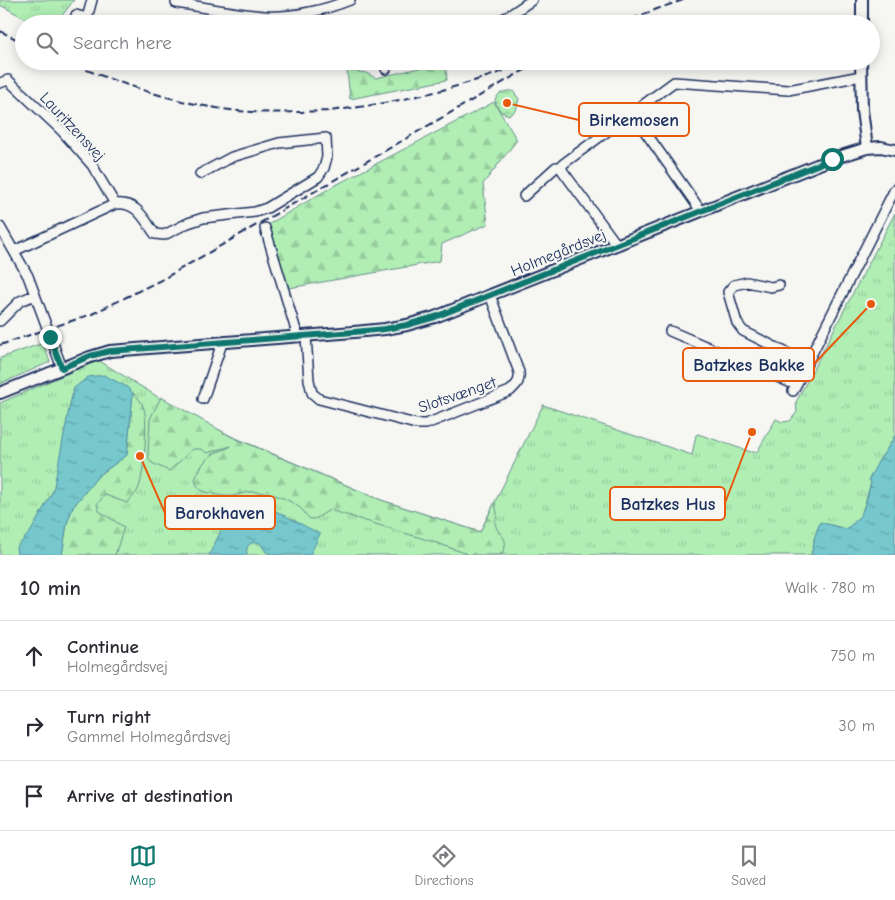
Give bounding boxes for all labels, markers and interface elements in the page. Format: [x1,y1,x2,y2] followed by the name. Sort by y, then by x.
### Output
[15,15,880,70] search box
[33,29,61,57] icon: search
[73,32,172,54] text: Search here
[36,89,109,165] street label: Lauritzensvej
[579,103,689,136] callout: Birkemosen
[589,110,679,131] text: Birkemosen
[821,148,844,171] route start
[508,226,608,280] street label: Holmegårdsvej
[39,326,62,349] route end
[683,348,814,381] callout: Batzkes Bakke
[693,355,805,376] text: Batzkes Bakke
[416,373,499,417] street label: Slotsvænget
[610,487,725,520] callout: Batzkes Hus
[621,494,716,515] text: Batzkes Hus
[165,496,275,529] callout: Barokhaven
[175,503,265,524] text: Barokhaven
[20,576,81,600] text: 10 min
[785,579,875,597] text: Walk · 780 m
[67,636,139,658] text: Continue
[20,642,48,670] icon: ahead
[830,647,875,665] text: 750 m
[67,658,168,676] text: Holmegårdsvej
[67,706,151,728] text: Turn right
[20,712,48,740] icon: right
[839,717,875,735] text: 30 m
[67,728,231,746] text: Gammel Holmegårdsvej
[20,782,48,810] icon: arrive
[67,785,233,807] text: Arrive at destination
[129,842,157,889] tab: Map
[414,842,474,889] tab: Directions
[731,842,766,889] tab: Saved

